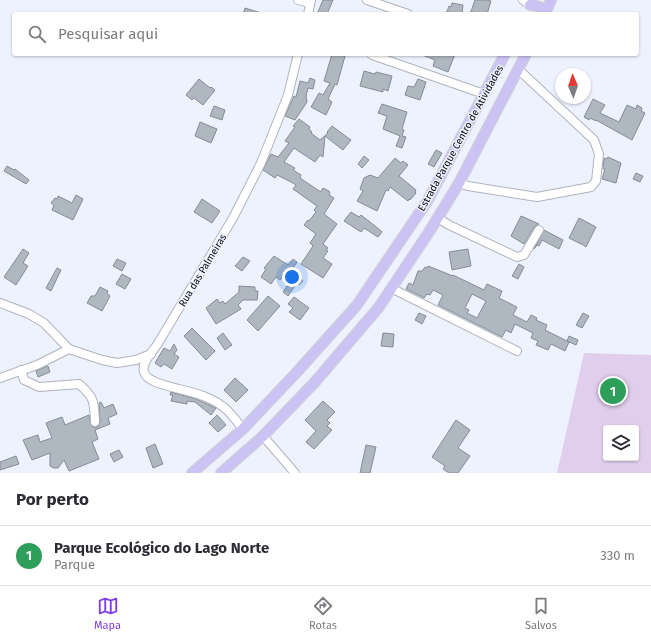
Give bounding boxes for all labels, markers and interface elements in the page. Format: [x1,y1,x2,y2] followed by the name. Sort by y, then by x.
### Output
[12,12,639,56] search box
[26,23,48,45] icon: search
[58,25,158,43] text: Pesquisar aqui
[416,63,506,213] street label: Estrada Parque Centro de Atividades
[555,68,591,104] north arrow
[176,232,229,309] street label: Rua das Palmeiras
[282,267,302,287] your location
[600,376,626,406] pin: 1
[603,425,639,461] map controls
[603,425,639,461] button: layers
[16,489,89,510] text: Por perto
[54,539,269,557] text: Parque Ecológico do Lago Norte
[26,548,32,563] text: 1
[600,548,635,563] text: 330 m
[54,557,95,572] text: Parque
[94,595,121,632] tab: Mapa
[309,595,337,632] tab: Rotas
[525,595,557,632] tab: Salvos

